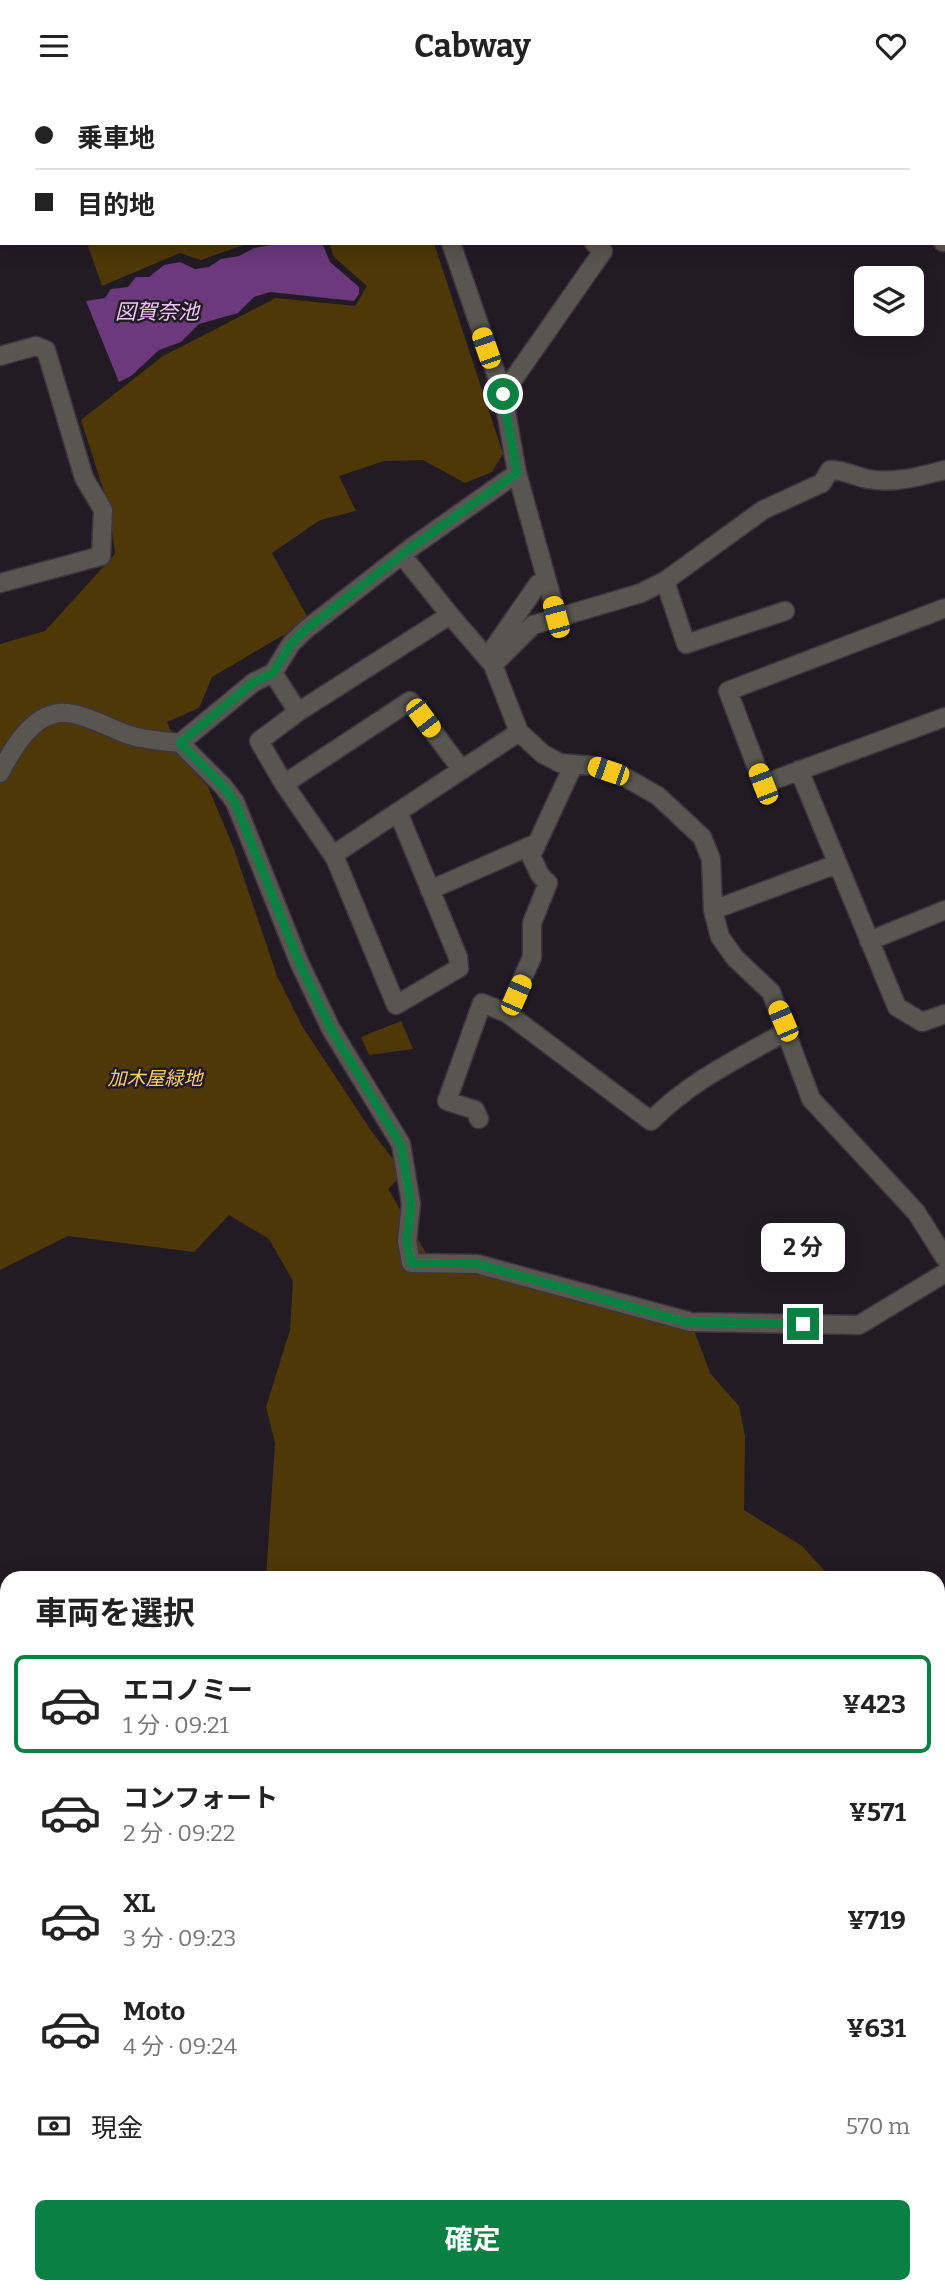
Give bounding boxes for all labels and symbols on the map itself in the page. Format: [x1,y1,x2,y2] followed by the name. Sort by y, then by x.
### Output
[115,299,201,325] water label: 図賀奈池
[470,325,503,371] car
[487,378,519,410] route start
[541,594,572,640] car
[402,695,445,741] car
[585,754,632,788] car
[746,761,781,807] car
[498,972,535,1018] car
[766,998,801,1044] car
[107,1067,204,1090] park label: 加木屋緑地
[761,1223,845,1271] callout: 2 分
[787,1308,819,1340] route end

